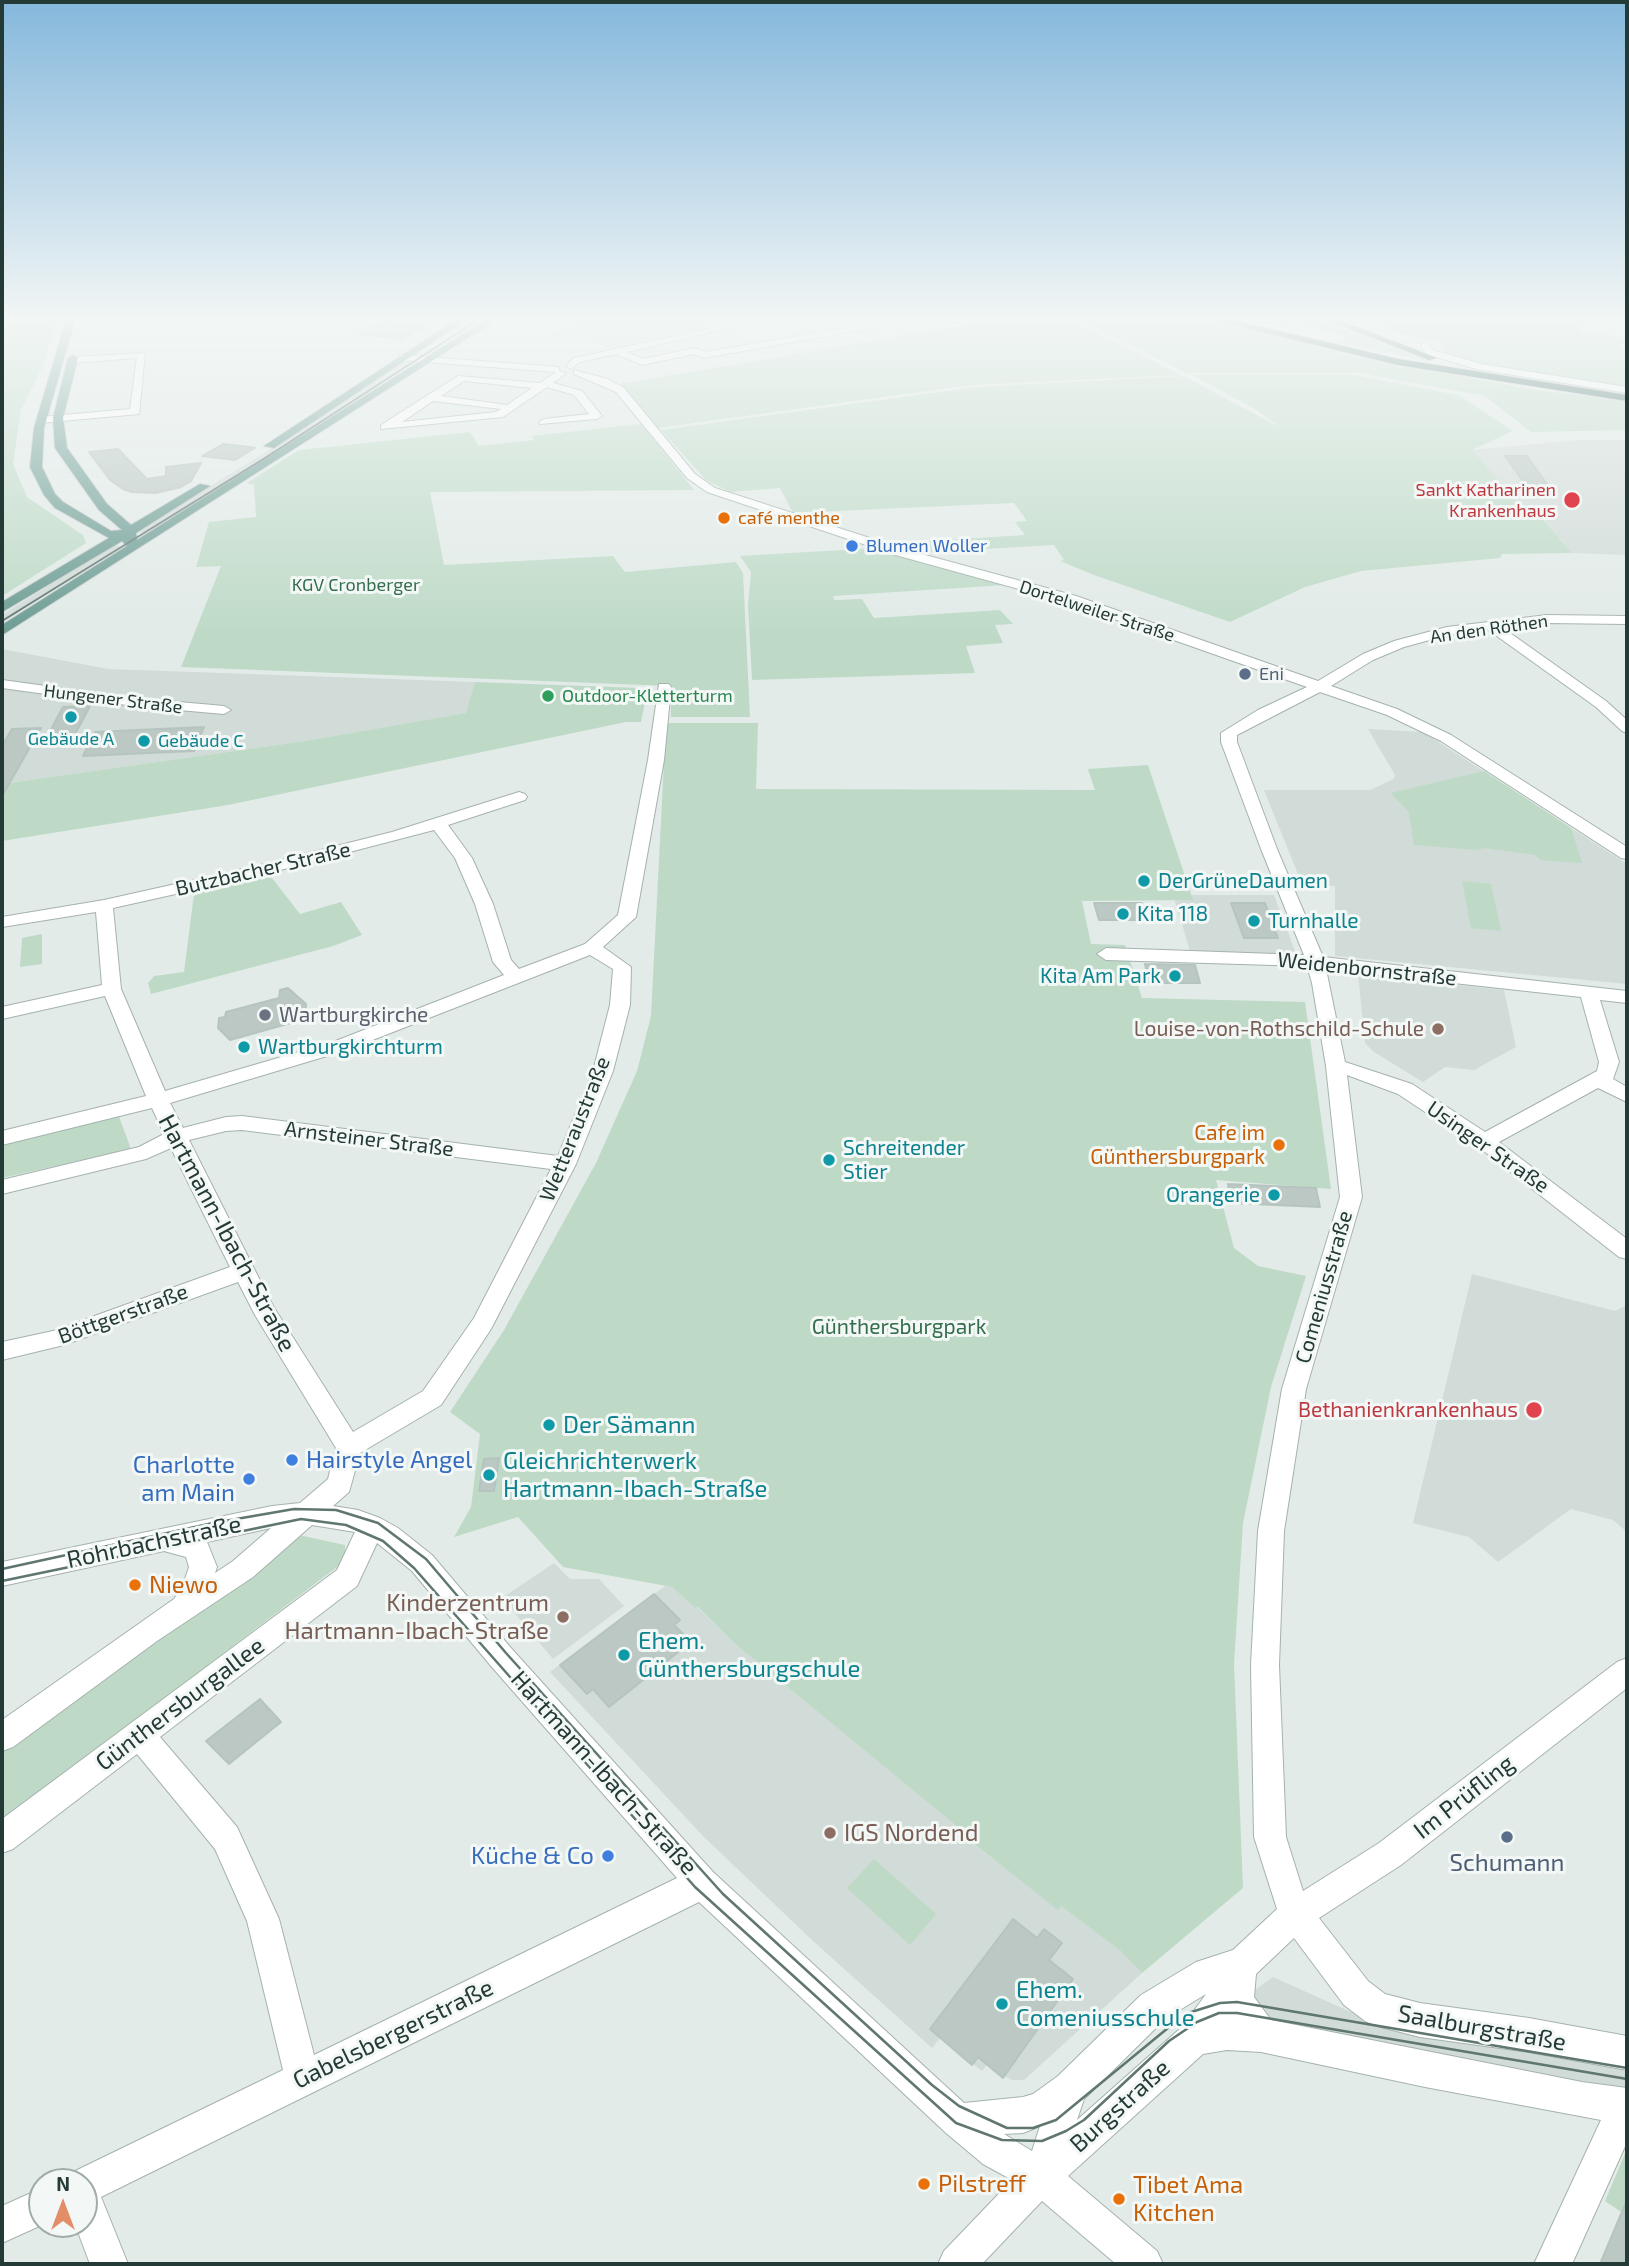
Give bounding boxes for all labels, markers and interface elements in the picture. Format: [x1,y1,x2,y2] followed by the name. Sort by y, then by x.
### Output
[1416,479,1556,522] place label: Sankt Katharinen Krankenhaus
[1562,490,1582,510] marker: Sankt Katharinen Krankenhaus
[738,507,840,529] place label: café menthe
[716,510,732,526] marker: café menthe
[866,535,987,557] place label: Blumen Woller
[844,538,860,554] marker: Blumen Woller
[292,574,420,596] park label: KGV Cronberger
[1017,576,1177,646] street label: Dortelweiler Straße
[1429,610,1549,648] street label: An den Röthen
[1259,663,1284,685] place label: Eni
[1237,666,1253,682] marker: Eni
[42,680,184,718] street label: Hungener Straße
[562,685,733,707] place label: Outdoor-Kletterturm
[540,688,556,704] marker: Outdoor-Kletterturm
[63,709,79,725] marker: Gebäude A
[28,728,114,750] place label: Gebäude A
[158,730,244,752] place label: Gebäude C
[136,733,152,749] marker: Gebäude C
[173,837,353,901] street label: Butzbacher Straße
[1158,868,1328,894] place label: DerGrüneDaumen
[1136,873,1152,889] marker: DerGrüneDaumen
[1137,901,1208,927] place label: Kita 118
[1115,906,1131,922] marker: Kita 118
[1268,908,1358,934] place label: Turnhalle
[1246,913,1262,929] marker: Turnhalle
[1276,947,1458,991] street label: Weidenbornstraße
[1040,963,1161,989] place label: Kita Am Park
[1167,968,1183,984] marker: Kita Am Park
[279,1002,428,1028] place label: Wartburgkirche
[257,1007,273,1023] marker: Wartburgkirche
[1134,1016,1424,1042] place label: Louise-von-Rothschild-Schule
[1430,1021,1446,1037] marker: Louise-von-Rothschild-Schule
[258,1034,443,1060] place label: Wartburgkirchturm
[236,1039,252,1055] marker: Wartburgkirchturm
[534,1053,616,1205] street label: Wetteraustraße
[1422,1096,1554,1198] street label: Usinger Straße
[152,1109,302,1357] street label: Hartmann-Ibach-Straße
[283,1116,455,1162] street label: Arnsteiner Straße
[1090,1120,1265,1170] place label: Cafe im Günthersburgpark
[843,1135,965,1185] place label: Schreitender Stier
[1271,1137,1287,1153] marker: Cafe im Günthersburgpark
[821,1152,837,1168] marker: Schreitender Stier
[1166,1182,1260,1208] place label: Orangerie
[1266,1187,1282,1203] marker: Orangerie
[1290,1208,1358,1366] street label: Comeniusstraße
[55,1279,191,1349] street label: Böttgerstraße
[812,1314,986,1340] park label: Günthersburgpark
[1298,1397,1518,1423] place label: Bethanienkrankenhaus
[1524,1400,1544,1420] marker: Bethanienkrankenhaus
[563,1411,696,1439] place label: Der Sämann
[541,1417,557,1433] marker: Der Sämann
[306,1446,472,1474] place label: Hairstyle Angel
[503,1447,768,1503] place label: Gleichrichterwerk Hartmann-Ibach-Straße
[133,1451,235,1507] place label: Charlotte am Main
[284,1452,300,1468] marker: Hairstyle Angel
[481,1467,497,1483] marker: Gleichrichterwerk Hartmann-Ibach-Straße
[241,1471,257,1487] marker: Charlotte am Main
[64,1509,244,1575] street label: Rohrbachstraße
[149,1571,218,1599] place label: Niewo
[127,1577,143,1593] marker: Niewo
[284,1589,549,1645] place label: Kinderzentrum Hartmann-Ibach-Straße
[555,1609,571,1625] marker: Kinderzentrum Hartmann-Ibach-Straße
[638,1627,860,1683] place label: Ehem. Günthersburgschule
[90,1631,270,1777] street label: Günthersburgallee
[616,1647,632,1663] marker: Ehem. Günthersburgschule
[505,1665,703,1881] street label: Hartmann-Ibach-Straße
[1408,1749,1520,1845] street label: Im Prüfling
[844,1819,978,1847] place label: IGS Nordend
[822,1825,838,1841] marker: IGS Nordend
[1499,1829,1515,1845] marker: Schumann
[471,1842,594,1870] place label: Küche & Co
[600,1848,616,1864] marker: Küche & Co
[1450,1849,1564,1877] place label: Schumann
[288,1973,498,2095] street label: Gabelsbergerstraße
[1016,1976,1195,2032] place label: Ehem. Comeniusschule
[994,1996,1010,2012] marker: Ehem. Comeniusschule
[1396,1999,1568,2057] street label: Saalburgstraße
[1064,2054,1176,2158] street label: Burgstraße
[28,2168,98,2238] north arrow
[938,2170,1026,2198] place label: Pilstreff
[1133,2171,1243,2227] place label: Tibet Ama Kitchen
[56,2172,70,2195] text: N
[916,2176,932,2192] marker: Pilstreff
[1111,2191,1127,2207] marker: Tibet Ama Kitchen

